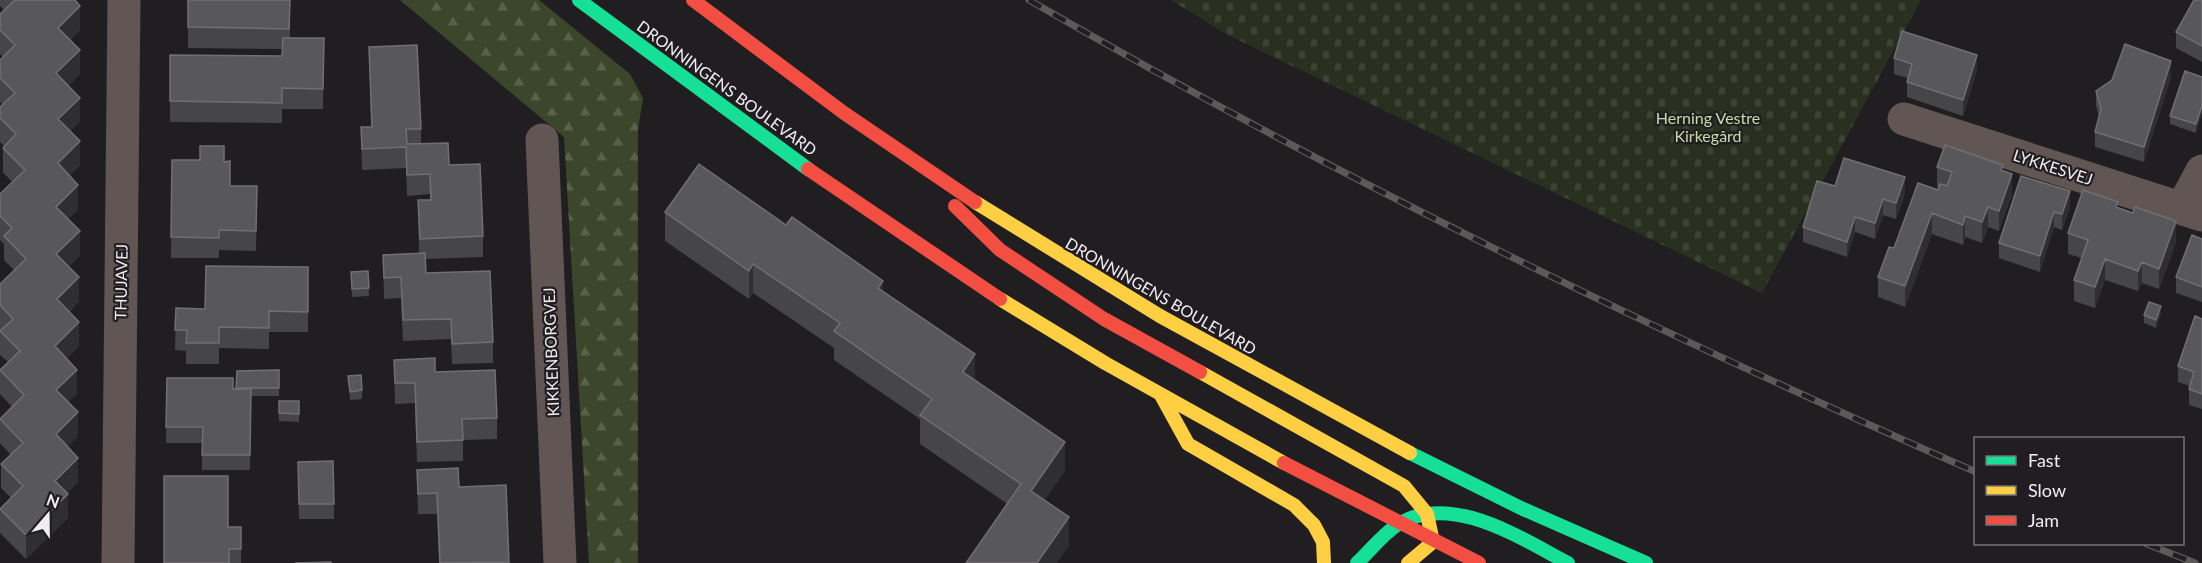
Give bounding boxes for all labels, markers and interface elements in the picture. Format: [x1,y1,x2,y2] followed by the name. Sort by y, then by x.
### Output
[634,16,821,159] street label: DRONNINGENS BOULEVARD
[1656,108,1760,145] park label: Herning Vestre Kirkegård
[2011,145,2095,188] street label: LYKKESVEJ
[1062,233,1260,358] street label: DRONNINGENS BOULEVARD
[110,244,131,320] street label: THUJAVEJ
[539,287,562,417] street label: KIKKENBORGVEJ
[1974,437,2184,545] legend
[2028,449,2061,471] text: Fast
[2028,479,2066,501] text: Slow
[18,485,78,545] north arrow
[44,489,62,511] text: N
[2028,509,2059,531] text: Jam

